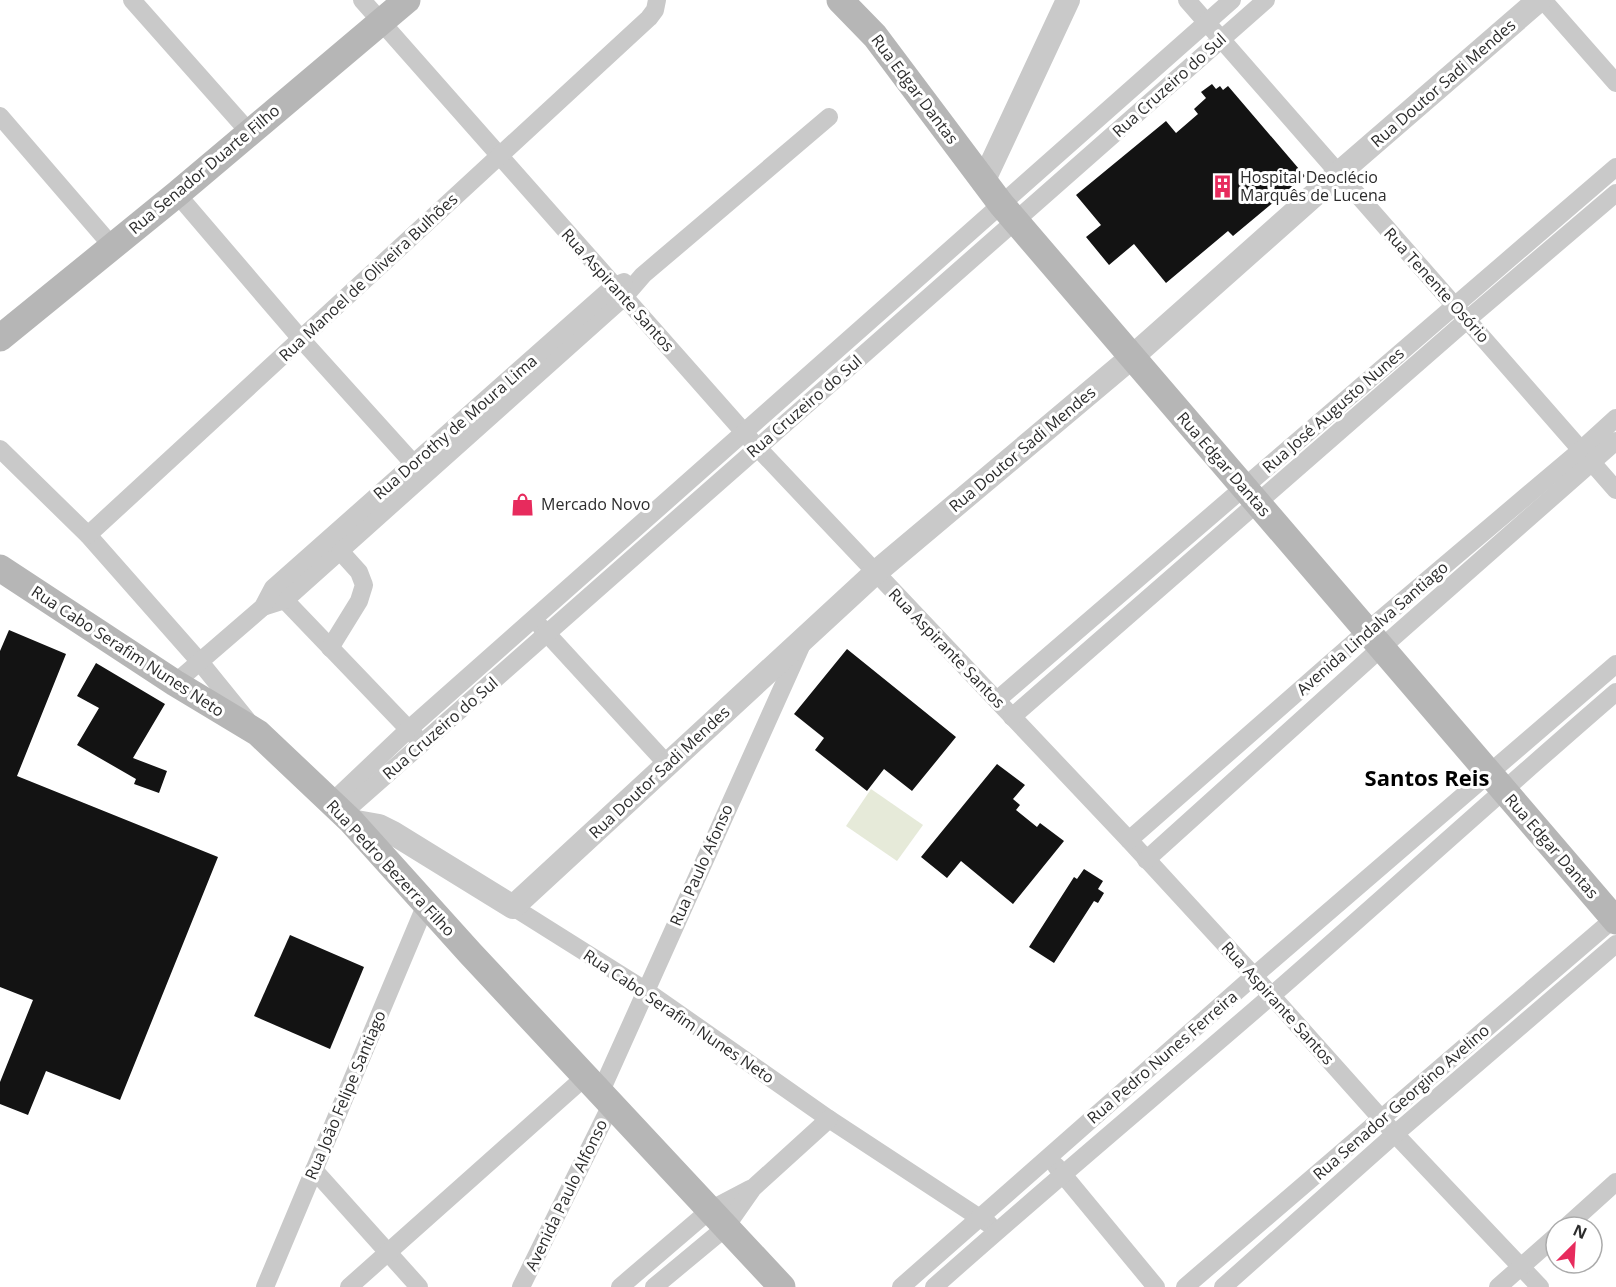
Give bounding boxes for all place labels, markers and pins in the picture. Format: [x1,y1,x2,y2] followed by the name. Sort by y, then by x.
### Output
[1240,166,1387,206] place label: Hospital Deoclécio Marquês de Lucena
[1209,173,1235,199] building icon: Hospital Deoclécio Marquês de Lucena
[510,491,536,517] shop icon: Mercado Novo
[541,493,650,515] place label: Mercado Novo

